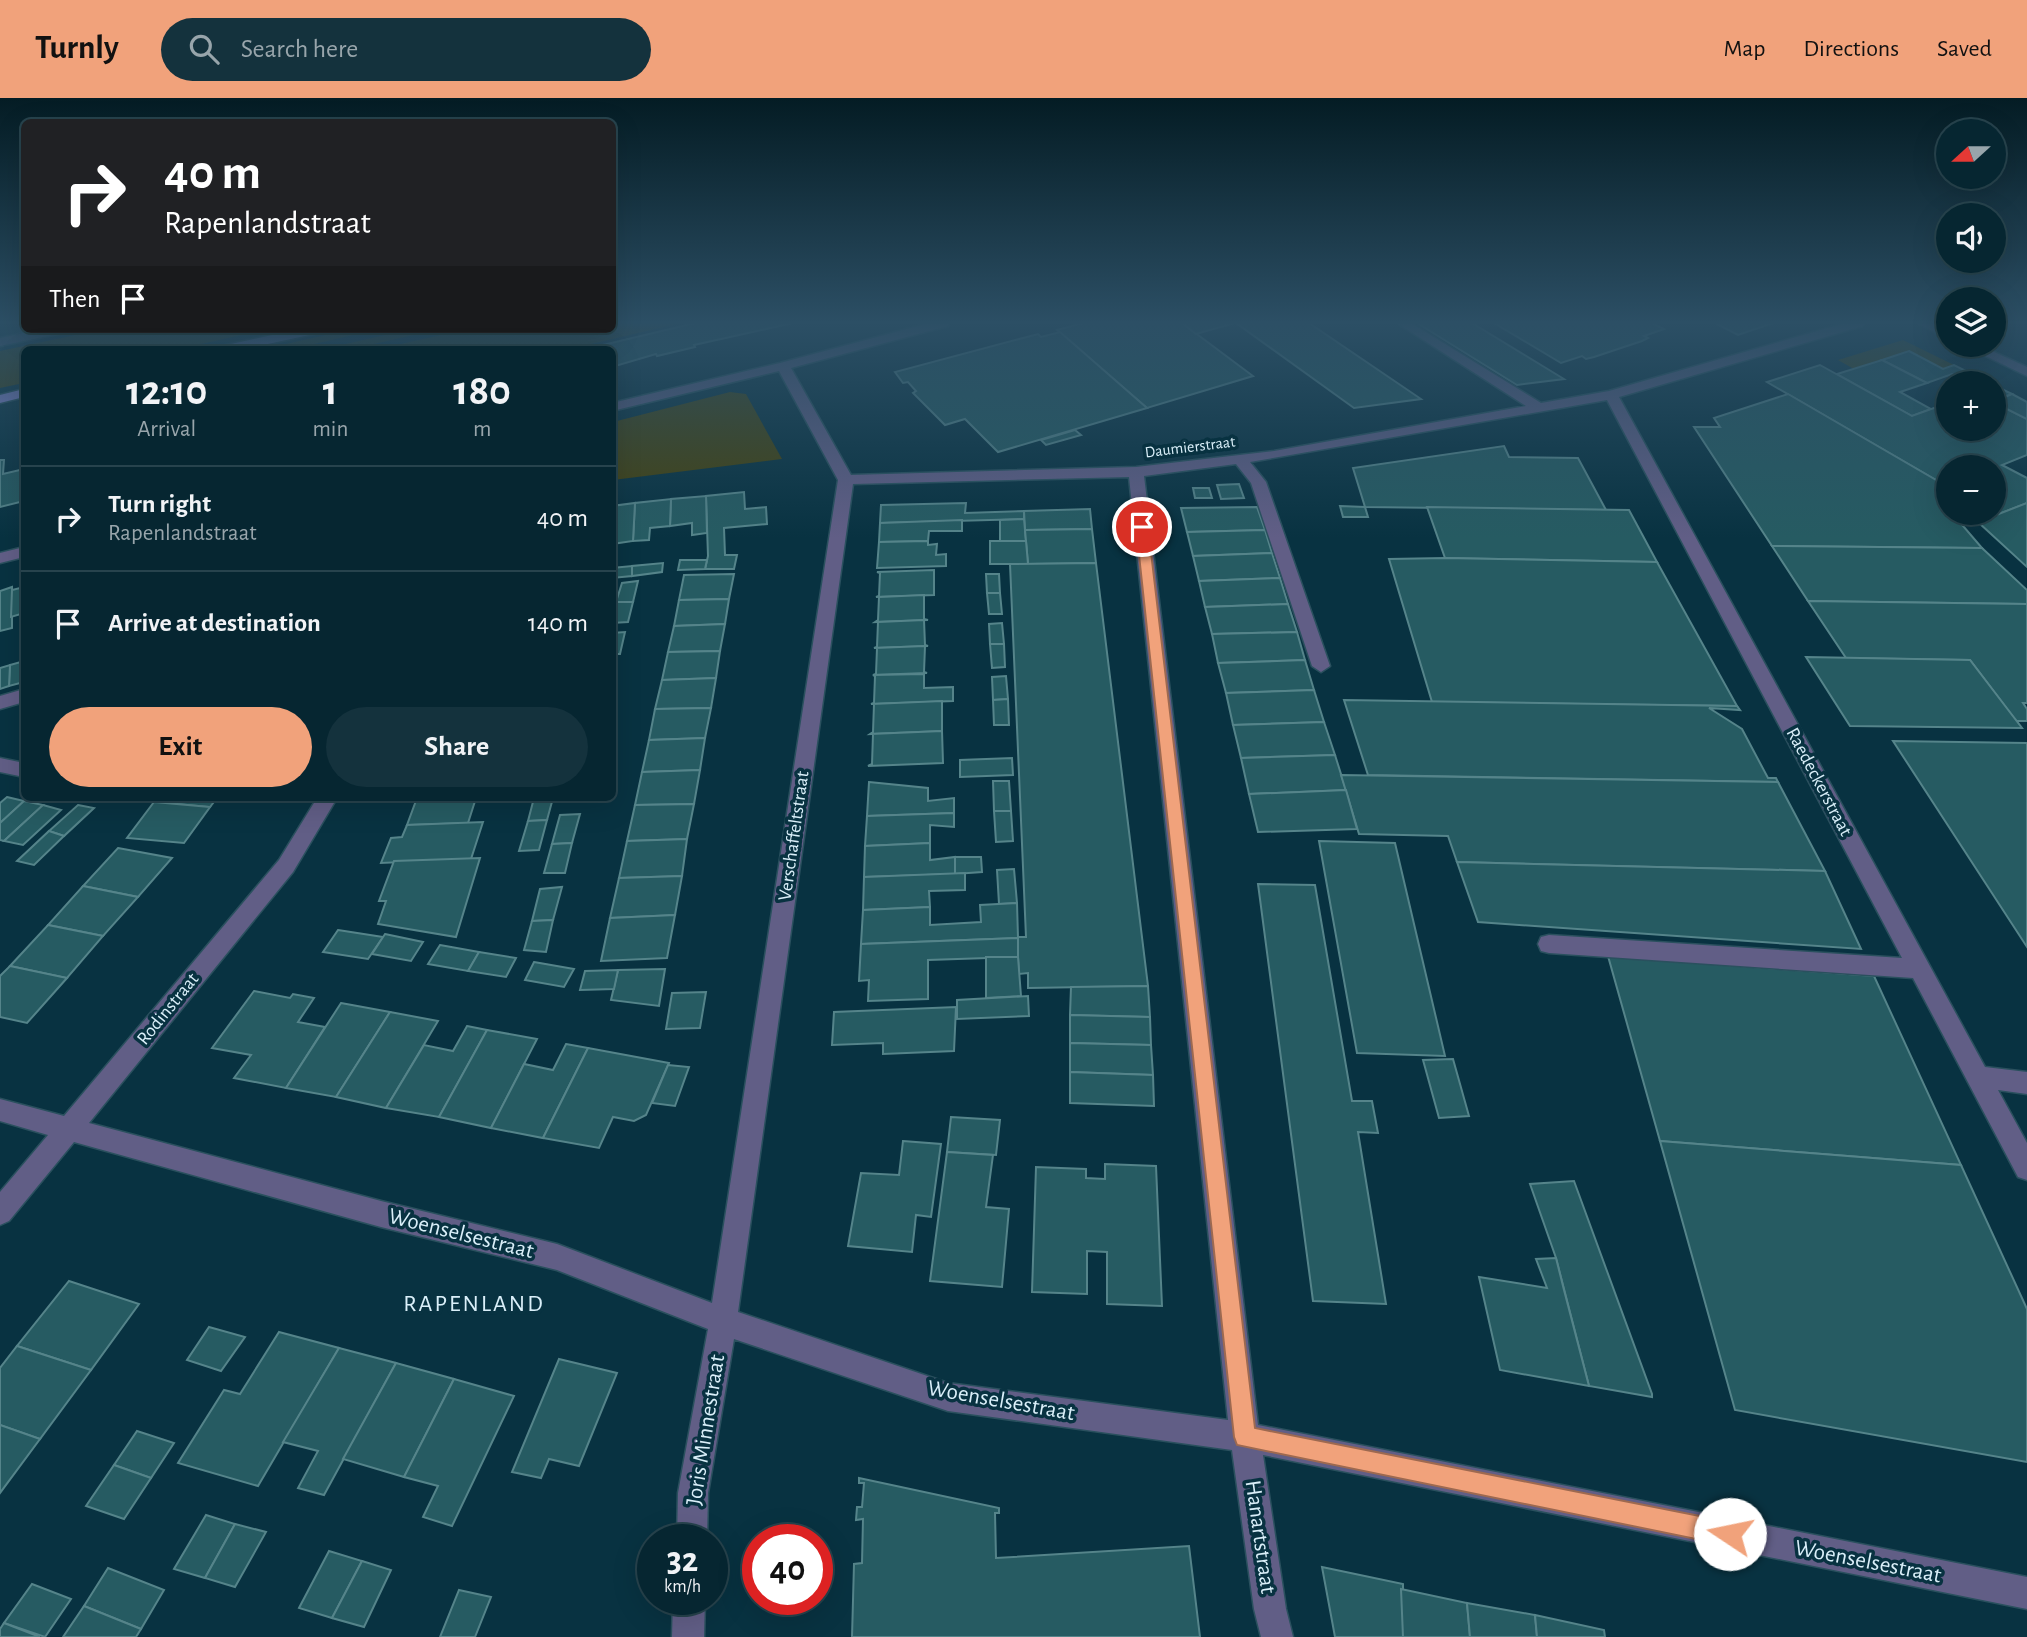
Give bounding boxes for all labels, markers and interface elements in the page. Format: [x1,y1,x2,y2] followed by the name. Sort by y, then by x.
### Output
[161,18,651,81] search box
[185,30,223,68] icon: search
[35,32,119,65] text: Turnly
[241,36,358,62] text: Search here
[1723,37,1765,61] text: Map
[1803,37,1899,61] text: Directions
[1937,37,1992,61] text: Saved
[1936,119,2006,189] north arrow
[1936,119,2006,525] map controls
[49,147,140,238] icon: right
[164,149,261,198] text: 40 m
[1936,203,2006,273] button: sound
[164,207,371,239] text: Rapenlandstraat
[114,280,152,318] icon: arrive
[49,286,100,312] text: Then
[1936,287,2006,357] button: layers
[126,370,208,412] text: 12:10
[323,370,338,412] text: 1
[453,370,511,412] text: 180
[1936,371,2006,441] button: +
[137,418,196,441] text: Arrival
[312,418,348,441] text: min
[473,418,491,441] text: m
[1144,434,1236,460] street label: Daumierstraat
[1936,455,2006,525] button: −
[108,491,211,517] text: Turn right
[1112,497,1172,557] pin
[49,500,87,538] icon: right
[537,505,588,531] text: 40 m
[1123,508,1161,546] icon: arrive
[108,522,257,545] text: Rapenlandstraat
[49,605,87,643] icon: arrive
[108,610,321,636] text: Arrive at destination
[528,610,588,636] text: 140 m
[49,707,312,787] button: Exit
[326,707,588,787] button: Share
[1783,725,1855,839] street label: Raedeckerstraat
[775,770,813,902] street label: Verschaffeltstraat
[134,970,202,1048] street label: Rodinstraat
[386,1205,537,1263] street label: Woenselsestraat
[403,1292,545,1316] district label: RAPENLAND
[683,1352,729,1507] street label: Joris Minnestraat
[926,1377,1077,1425] street label: Woenselsestraat
[1241,1479,1279,1596] street label: Hanartstraat
[1693,1497,1767,1571] position arrow
[742,1524,833,1615] speed limit sign: 40
[1793,1537,1944,1588] street label: Woenselsestraat
[667,1543,698,1578] text: 32
[664,1578,701,1596] text: km/h

